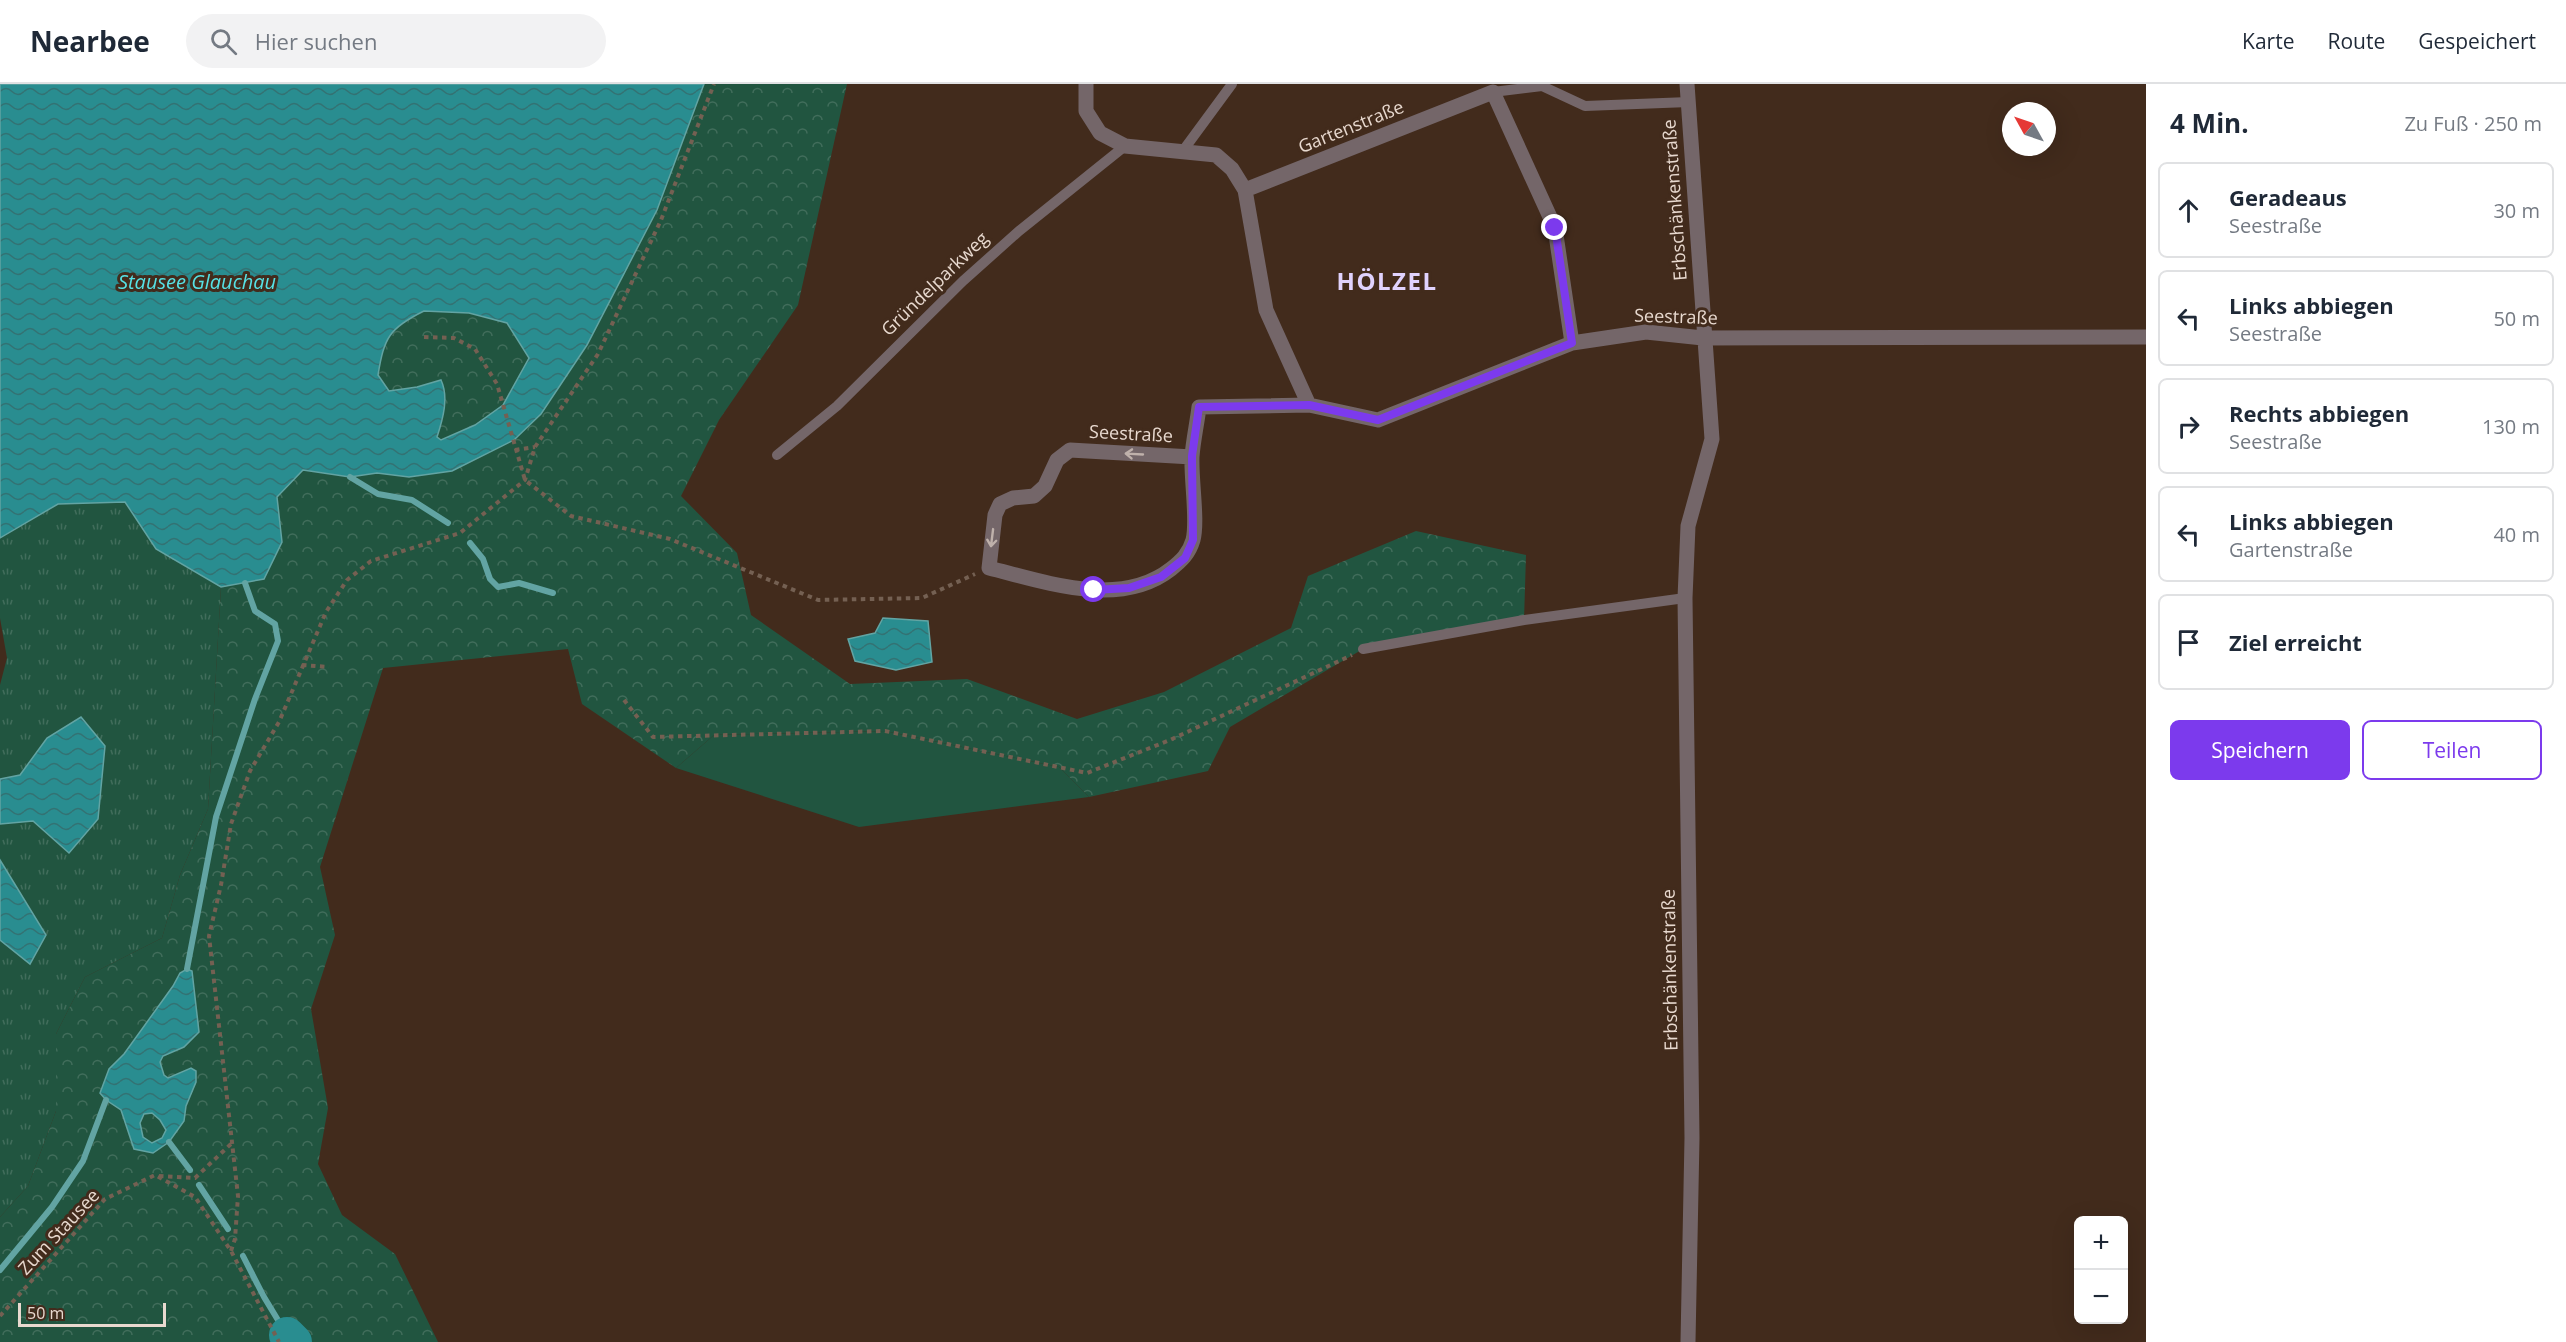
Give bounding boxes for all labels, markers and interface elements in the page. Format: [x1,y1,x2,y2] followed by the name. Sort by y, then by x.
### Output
[186,14,606,68] search box
[30,22,150,60] text: Nearbee
[207,25,240,58] icon: search
[255,26,377,56] text: Hier suchen
[2242,27,2294,55] text: Karte
[2327,27,2385,55] text: Route
[2418,27,2536,55] text: Gespeichert
[1294,94,1407,158] street label: Gartenstraße
[2002,102,2056,156] north arrow
[2170,105,2249,141] text: 4 Min.
[2404,110,2542,137] text: Zu Fuß · 250 m
[1656,118,1692,282] street label: Erbschänkenstraße
[2229,182,2347,212] text: Geradeaus
[2172,194,2205,227] icon: ahead
[2493,197,2540,224] text: 30 m
[2229,212,2322,239] text: Seestraße
[1541,214,1567,240] route end
[876,226,993,340] street label: Gründelparkweg
[1337,264,1437,297] district label: HÖLZEL
[118,268,276,295] water label: Stausee Glauchau
[2229,290,2394,320] text: Links abbiegen
[2172,302,2205,335] icon: left
[1634,303,1718,329] street label: Seestraße
[2493,305,2540,332] text: 50 m
[2229,320,2322,347] text: Seestraße
[2229,398,2409,428] text: Rechts abbiegen
[2172,410,2205,443] icon: right
[2482,413,2540,440] text: 130 m
[1089,419,1174,447] street label: Seestraße
[2229,428,2322,455] text: Seestraße
[1124,448,1144,459] one-way arrow
[2229,506,2394,536] text: Links abbiegen
[2172,518,2205,551] icon: left
[2493,521,2540,548] text: 40 m
[986,528,997,548] one-way arrow
[2229,536,2353,563] text: Gartenstraße
[1080,576,1106,602] route start
[2172,626,2205,659] icon: arrive
[2229,627,2362,657] text: Ziel erreicht
[2170,720,2350,780] button: Speichern
[2362,720,2542,780] button: Teilen
[1656,889,1682,1051] street label: Erbschänkenstraße
[12,1183,104,1279] street label: Zum Stausee
[2074,1216,2128,1324] map controls
[2074,1216,2128,1270] button: +
[2074,1270,2128,1324] button: −
[18,1300,166,1328] scale bar
[27,1302,64,1324] text: 50 m

